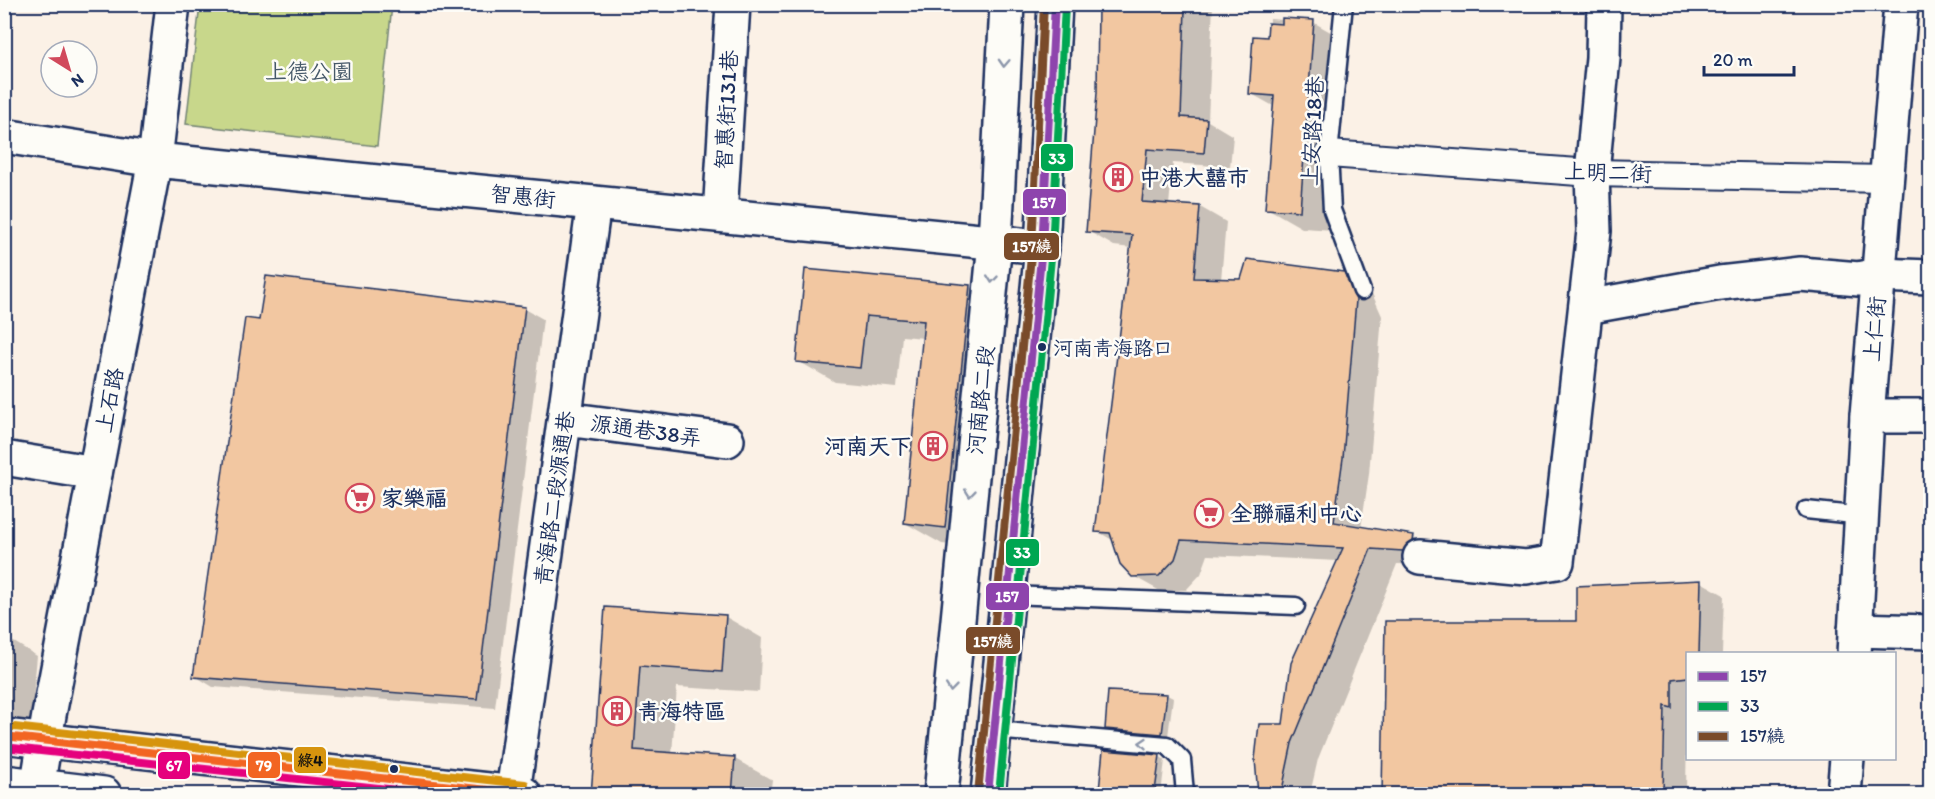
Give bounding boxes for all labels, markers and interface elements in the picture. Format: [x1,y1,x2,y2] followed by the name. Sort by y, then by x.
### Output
[39,39,99,99] north arrow
[1704,39,1794,77] scale bar
[710,49,743,171] street label: 智惠街131巷
[1713,49,1753,71] text: 20 m
[265,58,353,85] park label: 上德公園
[998,58,1011,67] one-way arrow
[68,70,88,91] text: N
[1296,75,1329,187] street label: 上安路18巷
[1040,143,1074,172] line badge: 33
[1048,149,1066,168] text: 33
[1564,157,1652,188] street label: 上明二街
[1102,161,1134,193] building icon: 中港大囍市
[1139,164,1249,191] place label: 中港大囍市
[489,180,557,213] street label: 智惠街
[1022,188,1067,216] line badge: 157
[1032,193,1056,212] text: 157
[1003,232,1060,261] line badge: 157繞
[1012,237,1052,256] text: 157繞
[986,274,999,283] one-way arrow
[1858,295,1891,363] street label: 上仁街
[1053,336,1173,360] place label: 河南青海路口
[1036,341,1048,353] marker: 河南青海路口
[961,344,1000,456] street label: 河南路二段
[90,365,129,435] street label: 上石路
[529,409,580,587] street label: 青海路二段源通巷
[589,409,703,452] street label: 源通巷38弄
[917,430,949,462] building icon: 河南天下
[824,433,912,460] place label: 河南天下
[344,482,376,514] supermarket icon: 家樂福
[381,485,447,512] place label: 家樂福
[964,489,977,498] one-way arrow
[1193,497,1225,529] supermarket icon: 全聯福利中心
[1230,500,1362,527] place label: 全聯福利中心
[1005,538,1040,567] line badge: 33
[1013,543,1031,562] text: 33
[985,582,1030,611] line badge: 157
[995,587,1019,606] text: 157
[965,626,1021,655] line badge: 157繞
[973,632,1013,651] text: 157繞
[1686,652,1896,760] legend
[1740,665,1767,687] text: 157
[945,683,958,692] one-way arrow
[601,695,633,727] building icon: 青海特區
[1740,695,1760,717] text: 33
[638,698,726,725] place label: 青海特區
[1740,725,1785,747] text: 157繞
[1139,737,1148,750] one-way arrow
[293,746,327,774] line badge: 綠4
[157,751,191,780] line badge: 67
[247,751,281,779] line badge: 79
[297,751,323,770] text: 綠4
[166,756,182,775] text: 67
[255,756,272,775] text: 79
[388,763,400,775] unlabelled marker

